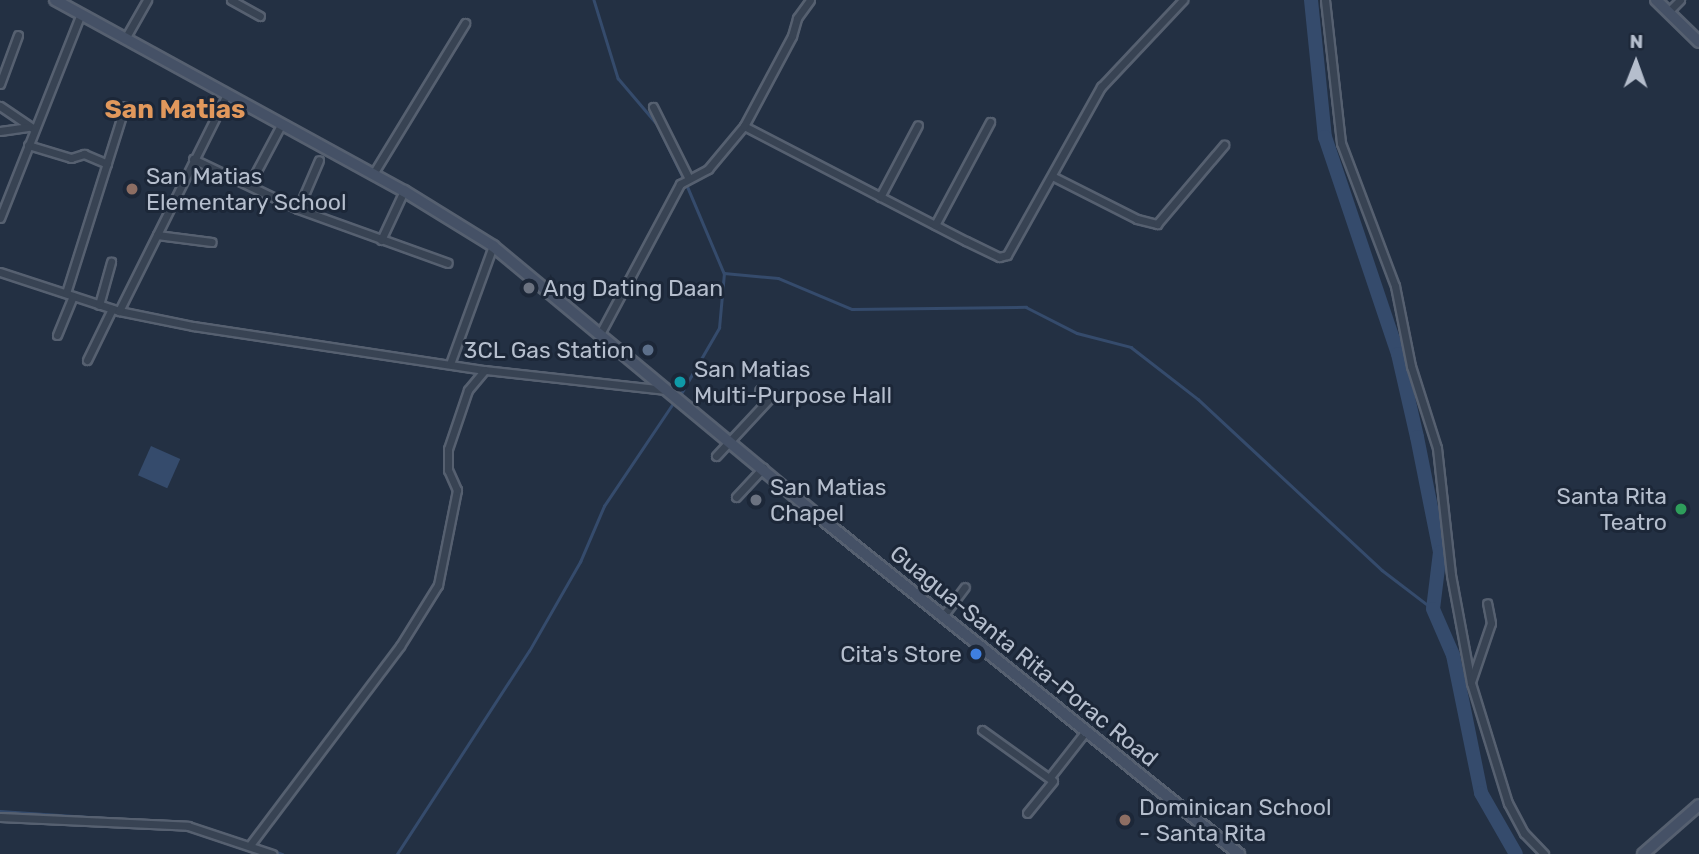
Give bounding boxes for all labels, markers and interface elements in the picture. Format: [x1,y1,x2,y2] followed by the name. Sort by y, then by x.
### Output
[1601,28,1671,98] north arrow
[1629,30,1643,53] text: N
[105,94,245,126] district label: San Matias
[146,162,347,216] place label: San Matias Elementary School
[124,181,140,197] marker: San Matias Elementary School
[543,274,723,302] place label: Ang Dating Daan
[521,280,537,296] marker: Ang Dating Daan
[463,336,634,364] place label: 3CL Gas Station
[640,342,656,358] marker: 3CL Gas Station
[694,355,892,409] place label: San Matias Multi-Purpose Hall
[672,374,688,390] marker: San Matias Multi-Purpose Hall
[770,473,886,527] place label: San Matias Chapel
[1557,482,1667,536] place label: Santa Rita Teatro
[748,492,764,508] marker: San Matias Chapel
[1673,501,1689,517] marker: Santa Rita Teatro
[885,539,1163,773] street label: Guagua-Santa Rita-Porac Road
[840,640,962,668] place label: Cita's Store
[968,646,984,662] marker: Cita's Store
[1139,793,1332,847] place label: Dominican School - Santa Rita
[1117,812,1133,828] marker: Dominican School - Santa Rita

